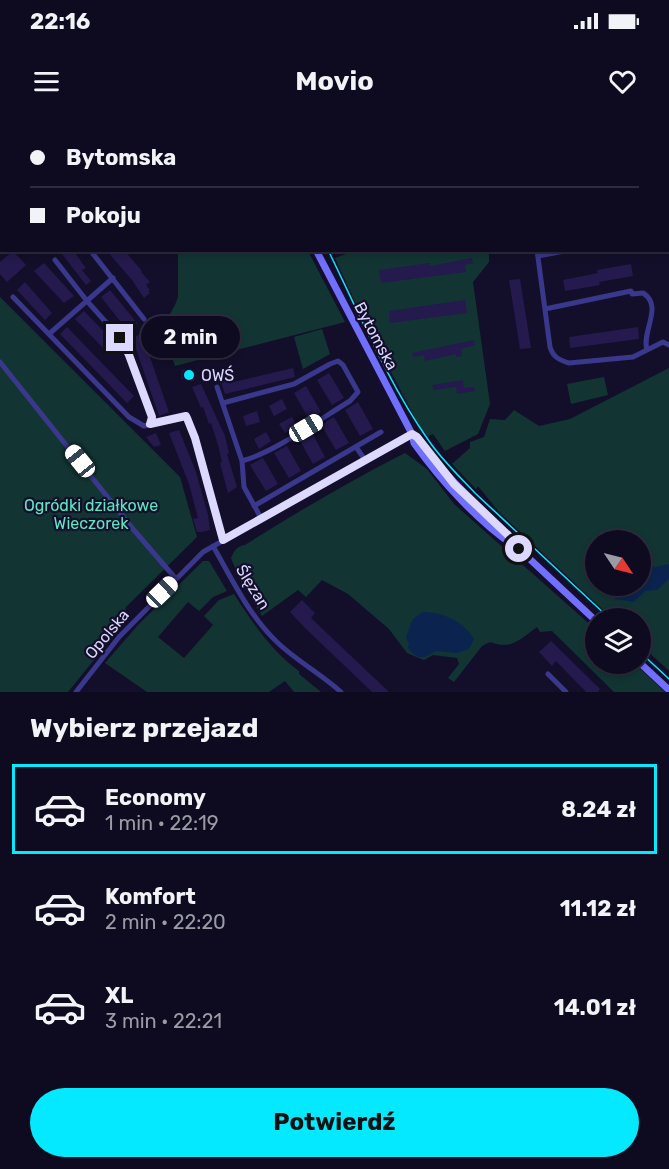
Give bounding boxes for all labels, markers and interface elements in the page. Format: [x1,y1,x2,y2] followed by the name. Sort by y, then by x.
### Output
[30,8,90,35] text: 22:16
[30,65,63,98] icon: menu
[295,65,374,97] text: Movio
[606,65,639,98] icon: heart
[66,144,176,171] text: Bytomska
[66,202,141,229] text: Pokoju
[350,299,402,373] street label: Bytomska
[141,317,240,359] callout: 2 min
[106,324,133,351] route end
[163,325,218,349] text: 2 min
[201,365,234,385] place label: OWŚ
[182,368,196,382] marker: OWŚ
[286,411,326,445] car
[62,441,98,481] car
[24,496,158,533] park label: Ogródki działkowe Wieczorek
[585,530,651,596] north arrow
[585,530,651,674] map controls
[505,535,532,562] route start
[231,560,275,614] street label: Ślęzan
[143,573,181,611] car
[81,605,133,663] street label: Opolska
[585,608,651,674] button: layers
[30,712,258,744] text: Wybierz przejazd
[33,782,87,836] icon: car
[105,784,206,811] text: Economy
[561,796,636,823] text: 8.24 zł
[105,811,219,835] text: 1 min · 22:19
[33,881,87,935] icon: car
[105,883,196,910] text: Komfort
[560,895,636,922] text: 11.12 zł
[105,910,226,934] text: 2 min · 22:20
[33,980,87,1034] icon: car
[105,982,133,1009] text: XL
[554,994,636,1021] text: 14.01 zł
[105,1009,222,1033] text: 3 min · 22:21
[30,1088,639,1157] button: Potwierdź

